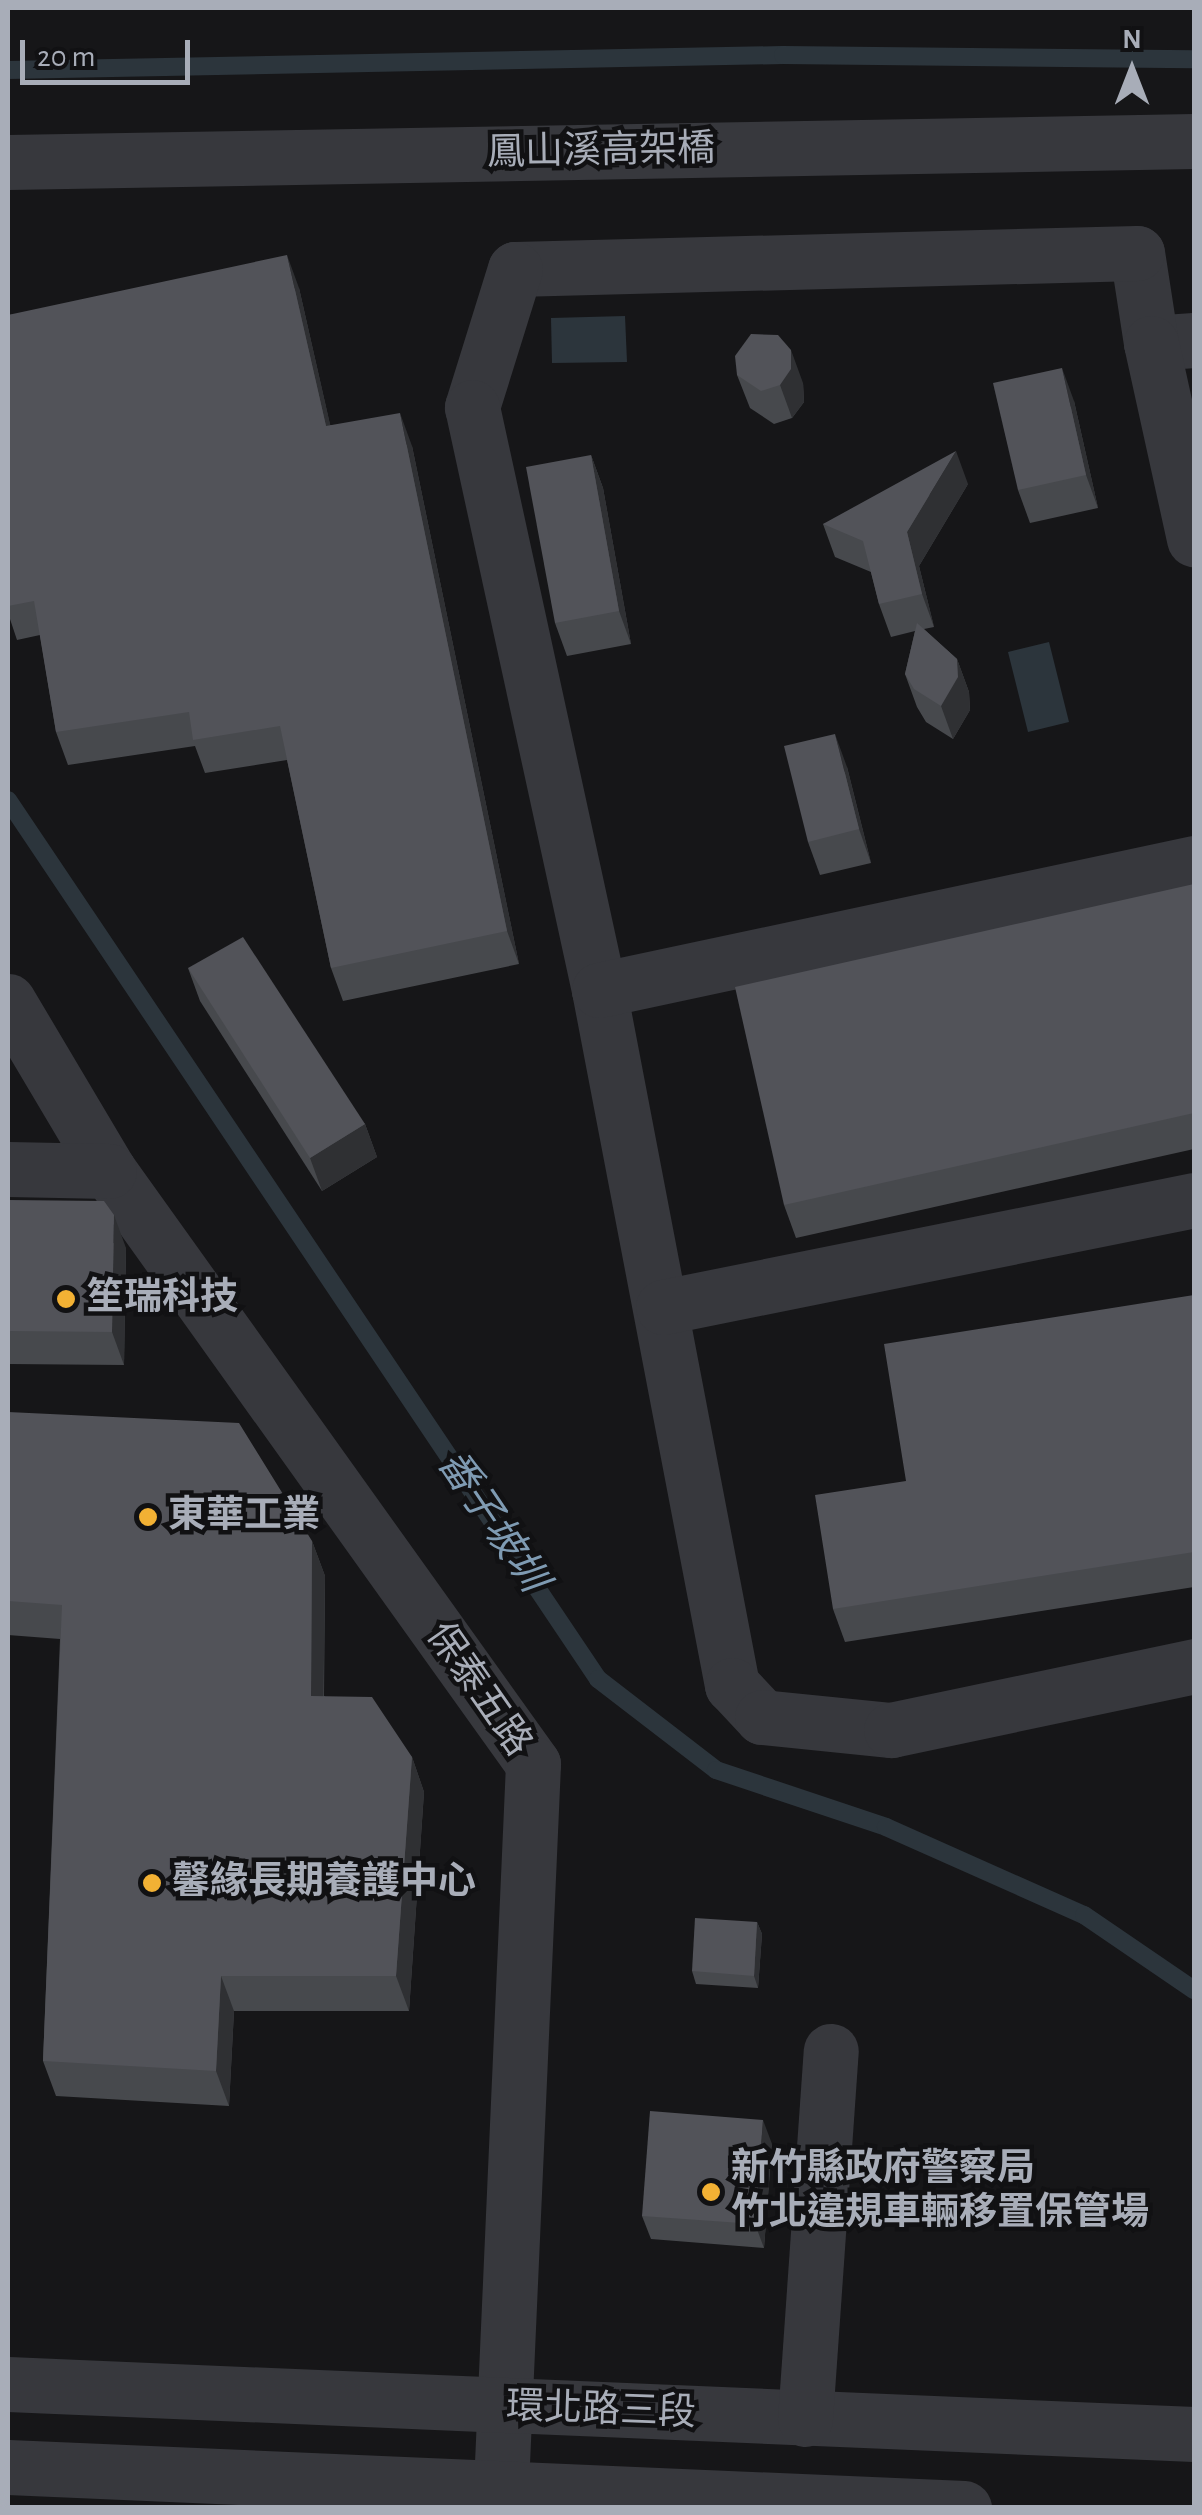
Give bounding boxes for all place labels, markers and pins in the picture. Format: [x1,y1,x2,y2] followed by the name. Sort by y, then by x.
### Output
[86,1276,238,1322] place label: 笙瑞科技
[55,1288,77,1310] marker: 笙瑞科技
[168,1494,320,1540] place label: 東華工業
[137,1506,159,1528] marker: 東華工業
[172,1860,476,1906] place label: 馨緣長期養護中心
[141,1872,163,1894] marker: 馨緣長期養護中心
[731,2147,1149,2236] place label: 新竹縣政府警察局 竹北違規車輛移置保管場
[700,2181,722,2203] marker: 新竹縣政府警察局 竹北違規車輛移置保管場

